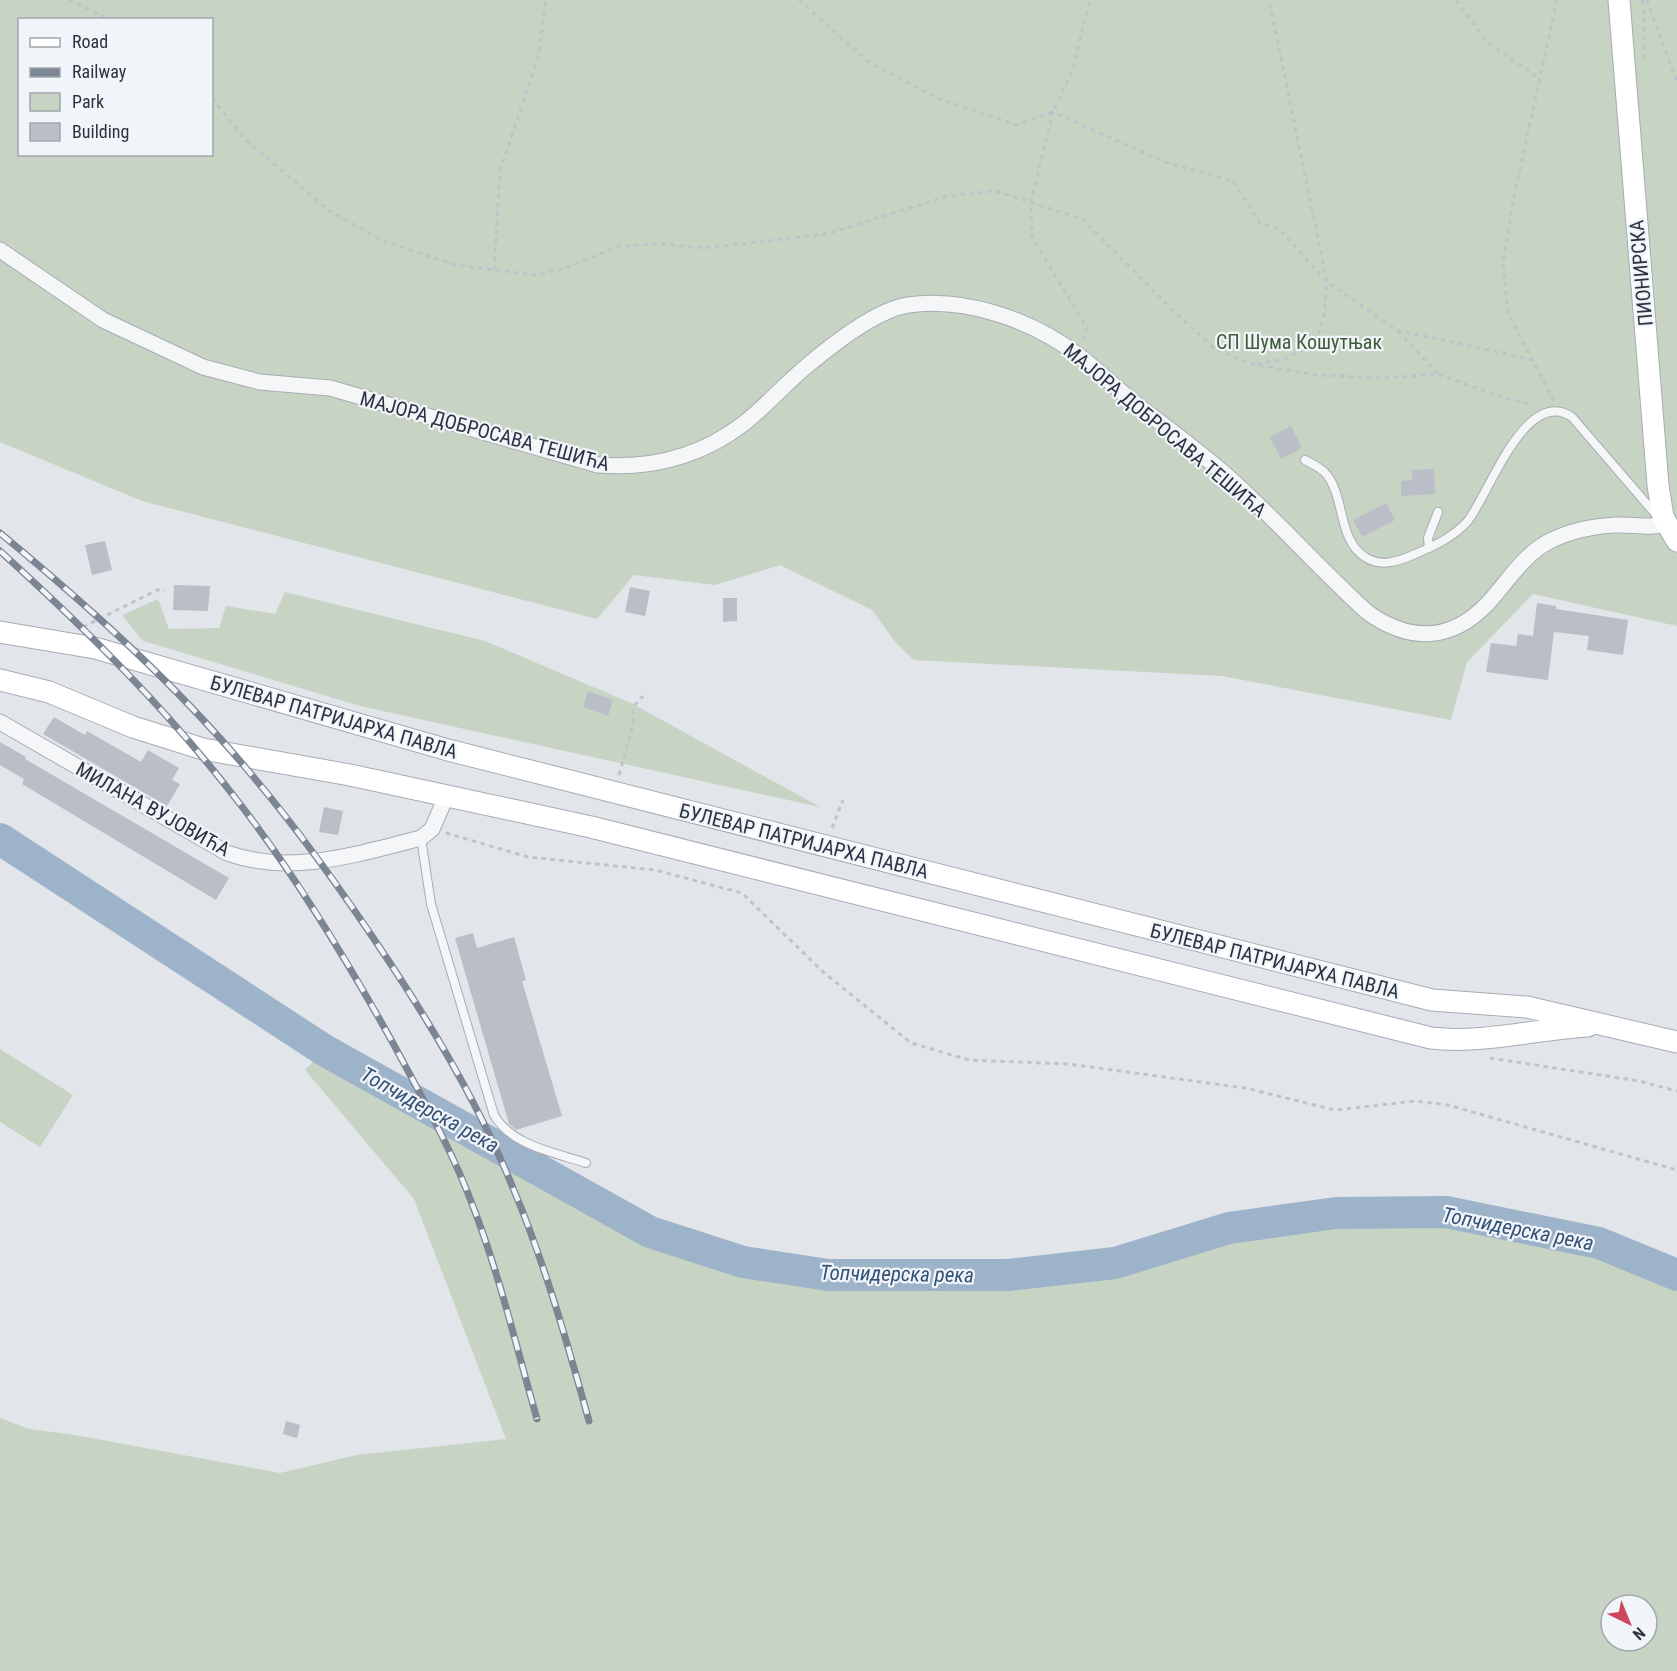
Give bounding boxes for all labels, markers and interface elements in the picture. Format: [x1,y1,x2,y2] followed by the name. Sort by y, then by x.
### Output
[18,18,213,156] legend
[72,31,108,52] text: Road
[72,61,127,82] text: Railway
[72,91,104,112] text: Park
[72,121,129,142] text: Building
[1624,218,1658,327] street label: ПИОНИРСКА
[1216,330,1382,354] park label: СП Шума Кошутњак
[1059,338,1272,522] street label: МАЈОРА ДОБРОСАВА ТЕШИЋА
[358,386,613,476] street label: МАЈОРА ДОБРОСАВА ТЕШИЋА
[208,670,461,764] street label: БУЛЕВАР ПАТРИЈАРХА ПАВЛА
[72,757,235,862] street label: МИЛАНА ВУЈОВИЋА
[677,798,932,884] street label: БУЛЕВАР ПАТРИЈАРХА ПАВЛА
[1148,918,1403,1004] street label: БУЛЕВАР ПАТРИЈАРХА ПАВЛА
[357,1062,503,1158] water label: Топчидерска река
[1440,1203,1596,1255] water label: Топчидерска река
[820,1261,974,1287] water label: Топчидерска река
[1599,1593,1659,1653] north arrow
[1629,1623,1649,1644] text: N

